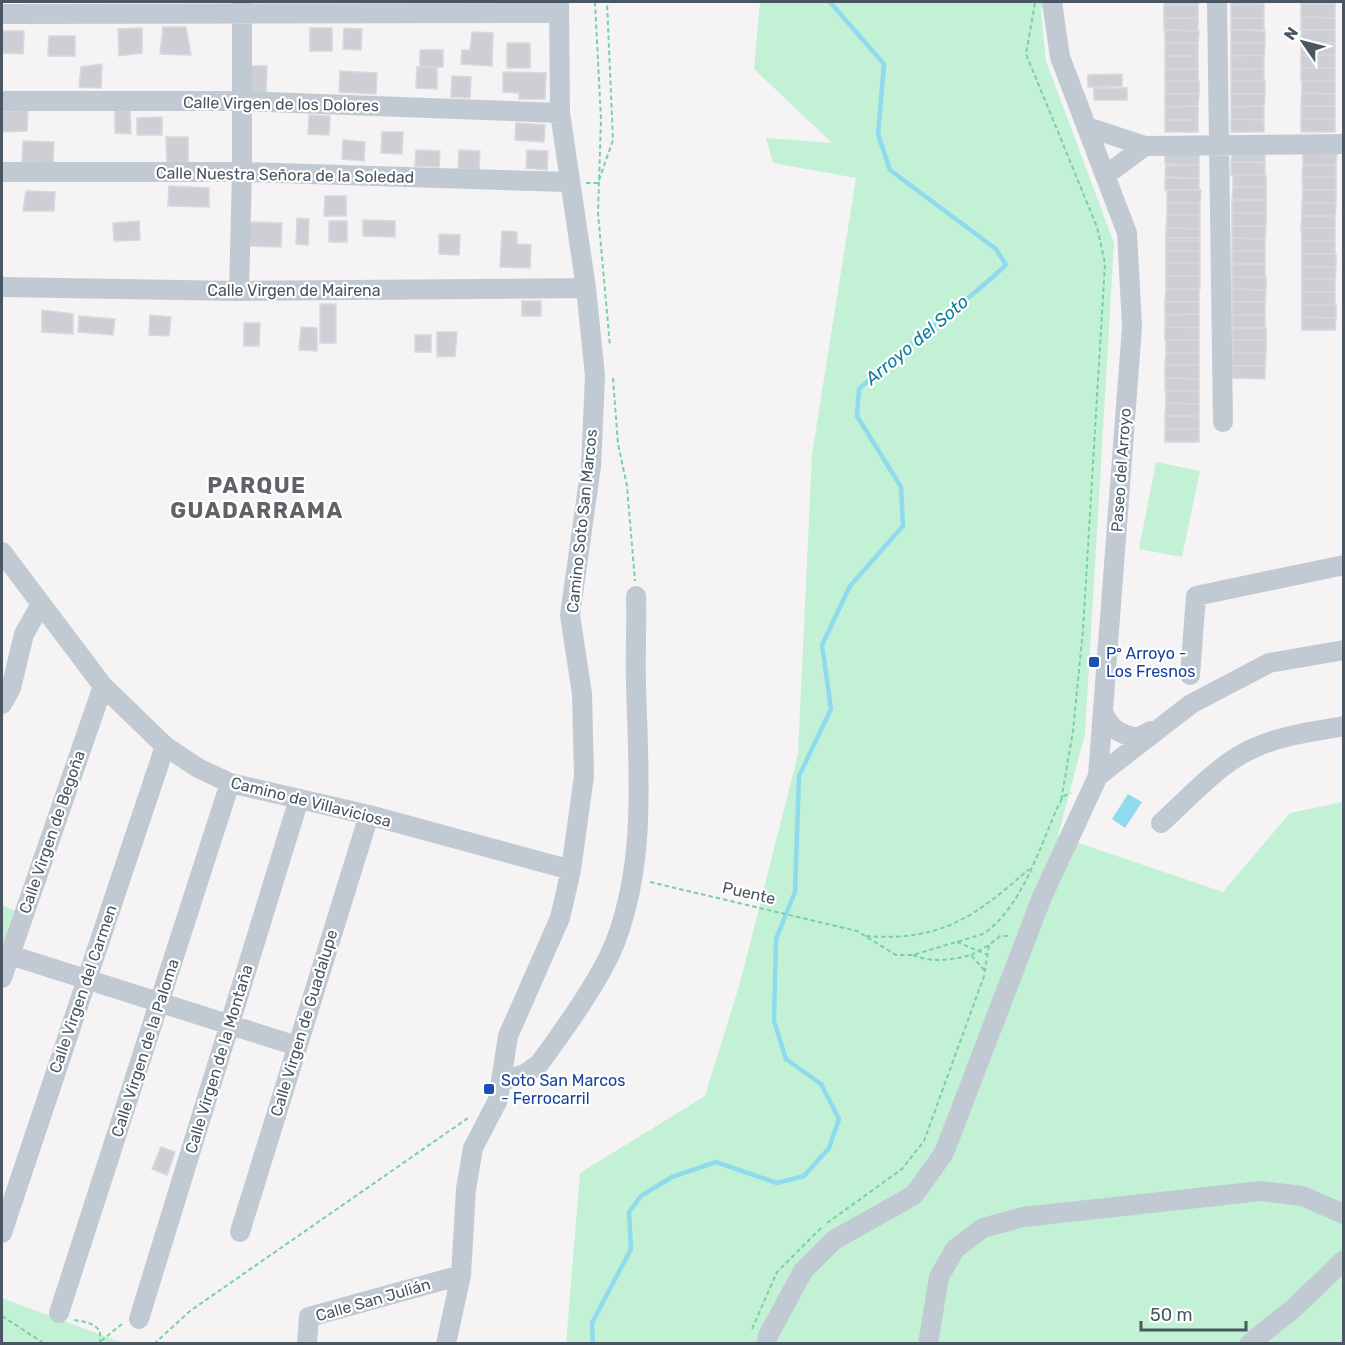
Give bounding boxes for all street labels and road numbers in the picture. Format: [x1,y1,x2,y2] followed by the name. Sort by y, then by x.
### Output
[183,93,379,115] street label: Calle Virgen de los Dolores
[156,163,414,187] street label: Calle Nuestra Señora de la Soledad
[207,281,381,300] street label: Calle Virgen de Mairena
[1107,407,1135,533] street label: Paseo del Arroyo
[563,428,601,614] street label: Camino Soto San Marcos
[15,748,89,916] street label: Calle Virgen de Begoña
[229,773,393,831] street label: Camino de Villaviciosa
[721,878,777,908] street label: Puente
[45,902,121,1076] street label: Calle Virgen del Carmen
[267,927,341,1119] street label: Calle Virgen de Guadalupe
[107,957,183,1139] street label: Calle Virgen de la Paloma
[181,962,257,1156] street label: Calle Virgen de la Montaña
[313,1275,433,1325] street label: Calle San Julián

